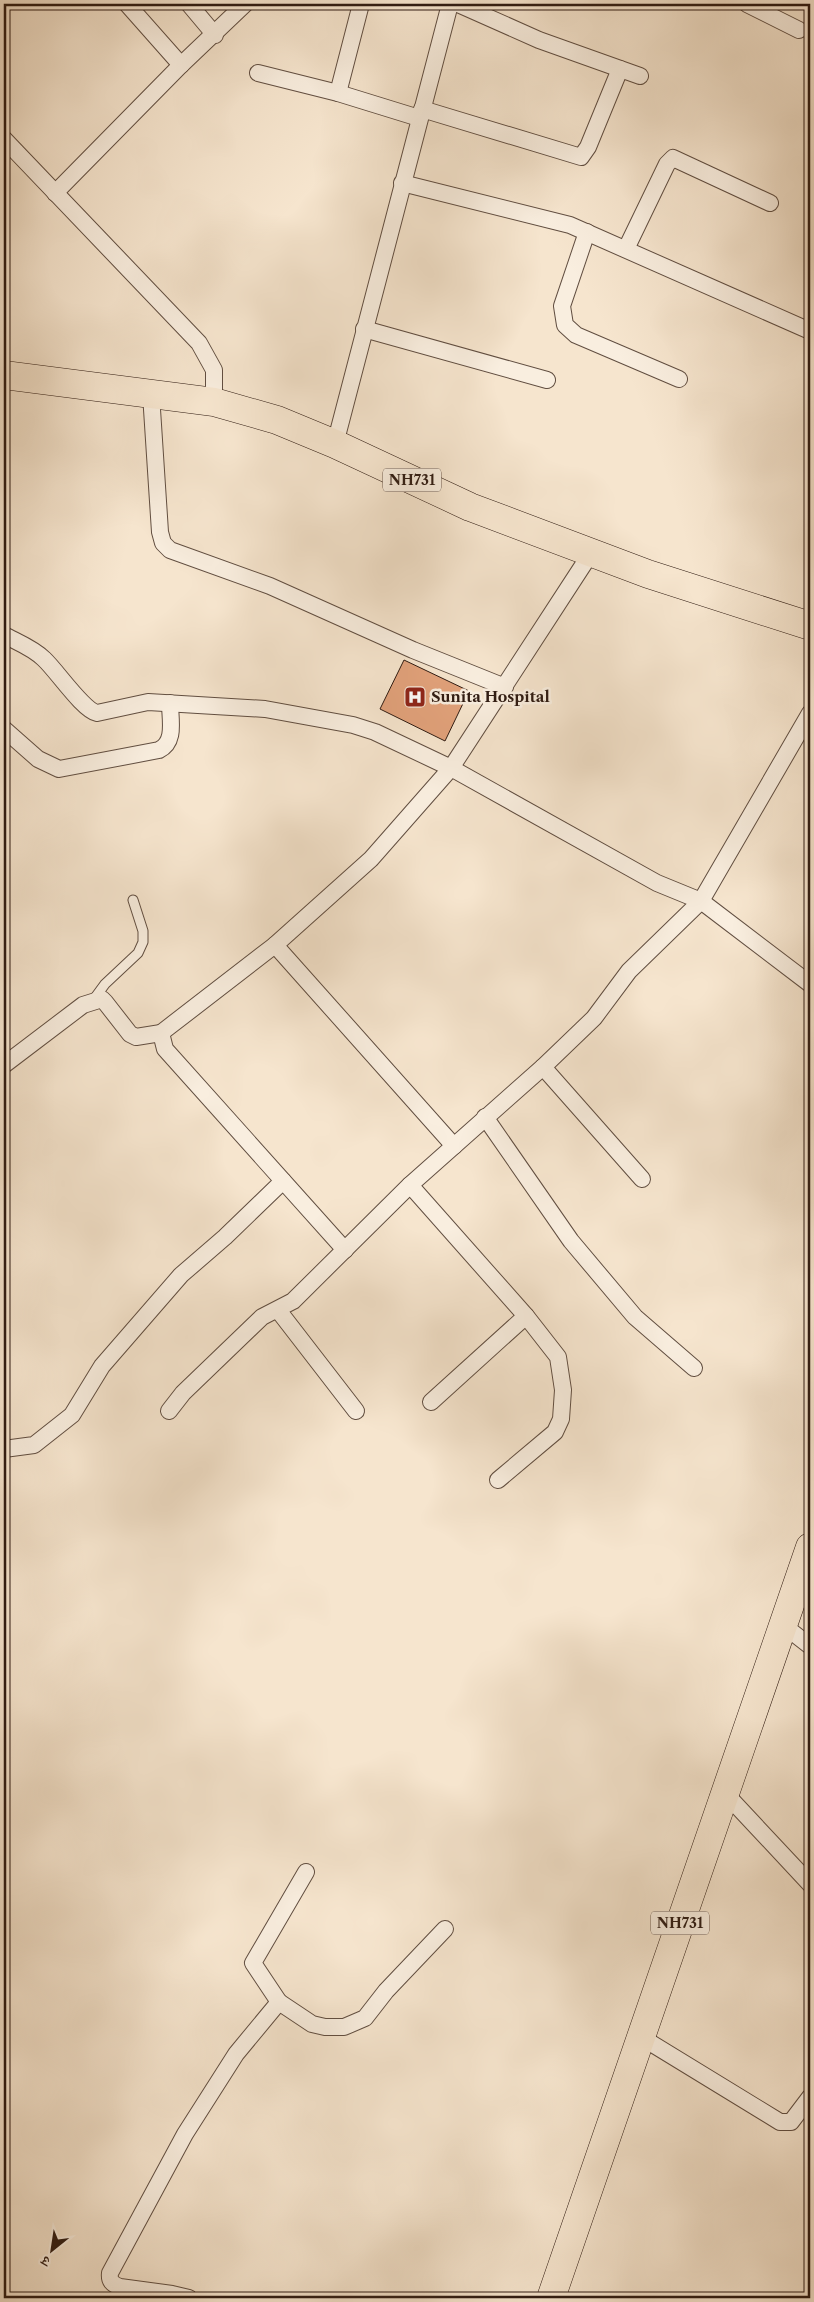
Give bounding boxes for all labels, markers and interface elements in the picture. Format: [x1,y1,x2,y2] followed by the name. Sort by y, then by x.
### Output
[383,468,441,492] road number: NH731
[403,685,427,709] hospital icon: Sunita Hospital
[431,687,550,706] place label: Sunita Hospital
[651,1912,709,1935] road number: NH731
[28,2224,78,2274] north arrow
[37,2251,54,2271] text: उ

